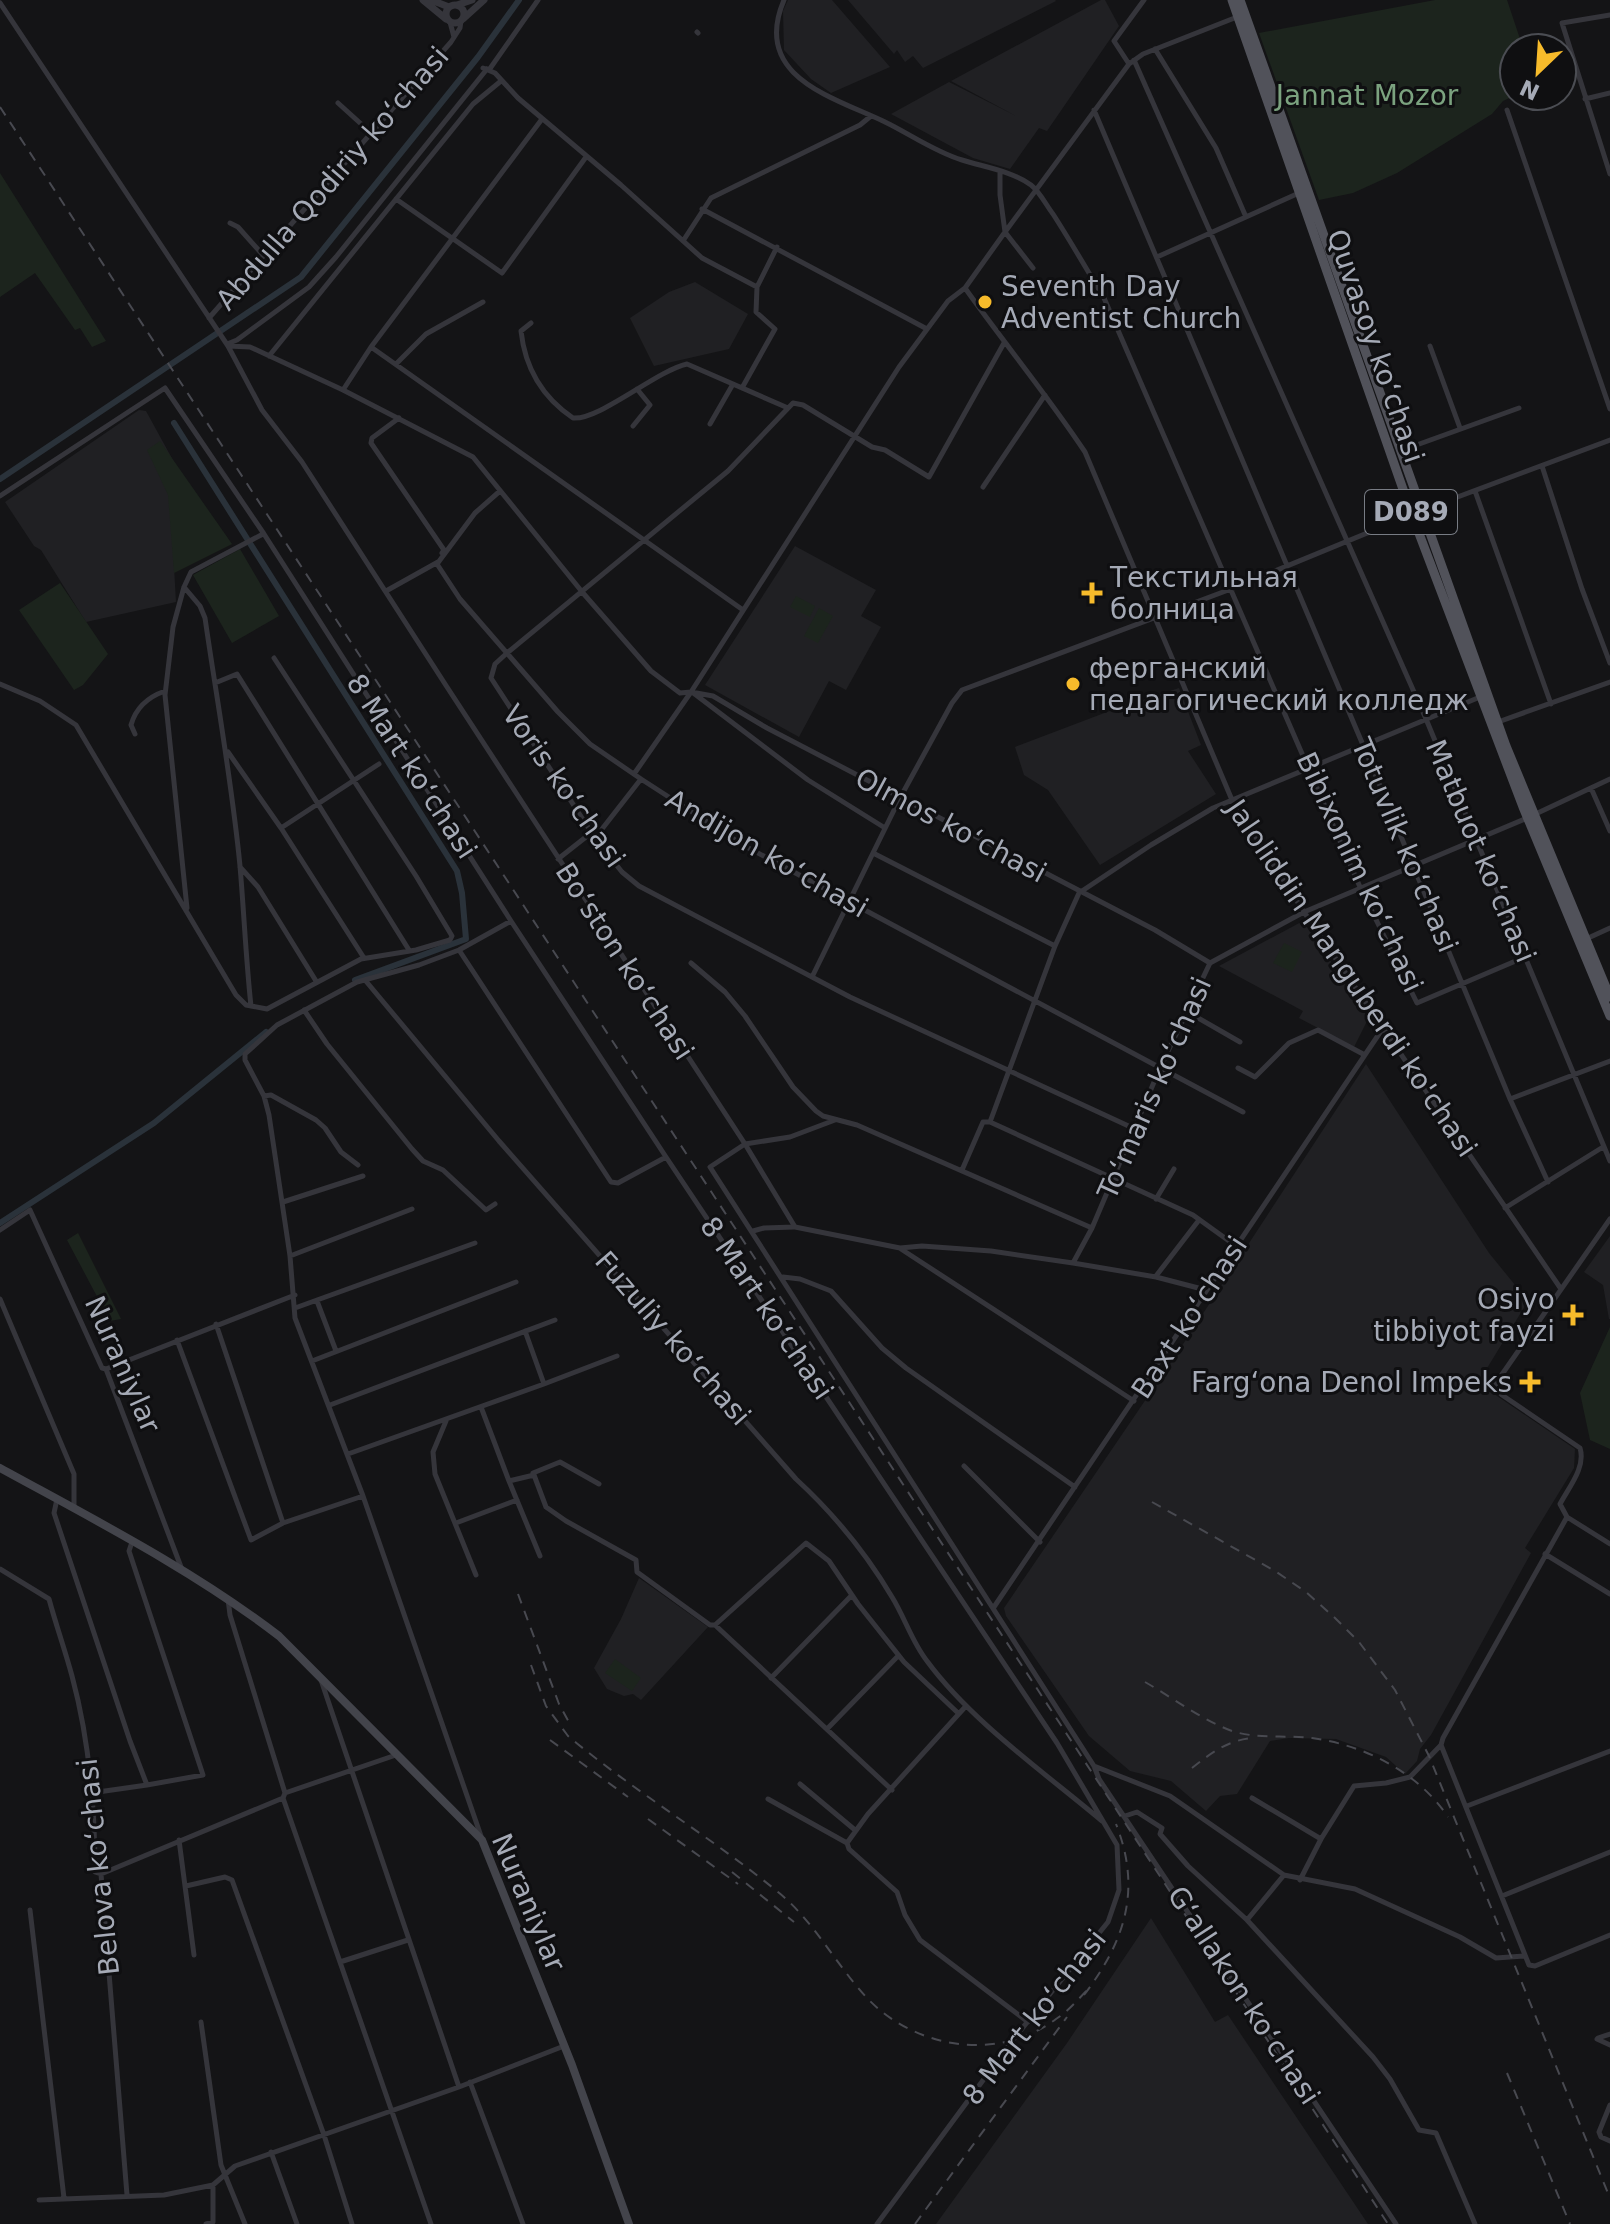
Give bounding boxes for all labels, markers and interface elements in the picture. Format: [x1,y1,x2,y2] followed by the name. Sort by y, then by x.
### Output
[1498,32,1578,112] north arrow
[209,40,456,316] street label: Abdulla Qodiriy koʻchasi
[1516,74,1543,105] text: N
[1274,79,1459,112] park label: Jannat Mozor
[1320,225,1431,467] street label: Quvasoy koʻchasi
[1001,270,1241,335] place label: Seventh Day Adventist Church
[976,293,994,311] marker: Seventh Day Adventist Church
[1365,490,1457,534] road number: D089
[1109,561,1298,626] place label: Текстильная болница
[1081,582,1103,604] marker: Текстильная болница
[1089,652,1469,717] place label: ферганский педагогический колледж
[340,668,484,865] street label: 8 Mart koʻchasi
[1064,675,1082,693] marker: ферганский педагогический колледж
[495,699,632,874] street label: Voris koʻchasi
[1344,732,1465,957] street label: Totuvlik koʻchasi
[1419,735,1542,968] street label: Matbuot koʻchasi
[1289,747,1430,997] street label: Bibixonim koʻchasi
[850,761,1052,890] street label: Olmos koʻchasi
[660,782,874,925] street label: Andijon koʻchasi
[1218,792,1484,1163] street label: Jaloliddin Manguberdi ko'chasi
[549,856,701,1066] street label: Boʻston koʻchasi
[1090,972,1218,1205] street label: Toʻmaris koʻchasi
[693,1211,840,1406] street label: 8 Mart koʻchasi
[1125,1230,1254,1405] street label: Baxt koʻchasi
[588,1245,757,1432] street label: Fuzuliy koʻchasi
[1373,1283,1555,1348] place label: Osiyo tibbiyot fayzi
[78,1291,167,1438] street label: Nuraniylar
[1562,1304,1584,1326] marker: Osiyo tibbiyot fayzi
[1191,1366,1512,1399] place label: Farg‘ona Denol Impeks
[1519,1371,1541,1393] marker: Farg‘ona Denol Impeks
[71,1757,126,1977] street label: Belova koʻchasi
[485,1829,572,1976] street label: Nuraniylar
[1161,1880,1326,2111] street label: Gʻallakon koʻchasi
[956,1923,1113,2112] street label: 8 Mart koʻchasi

